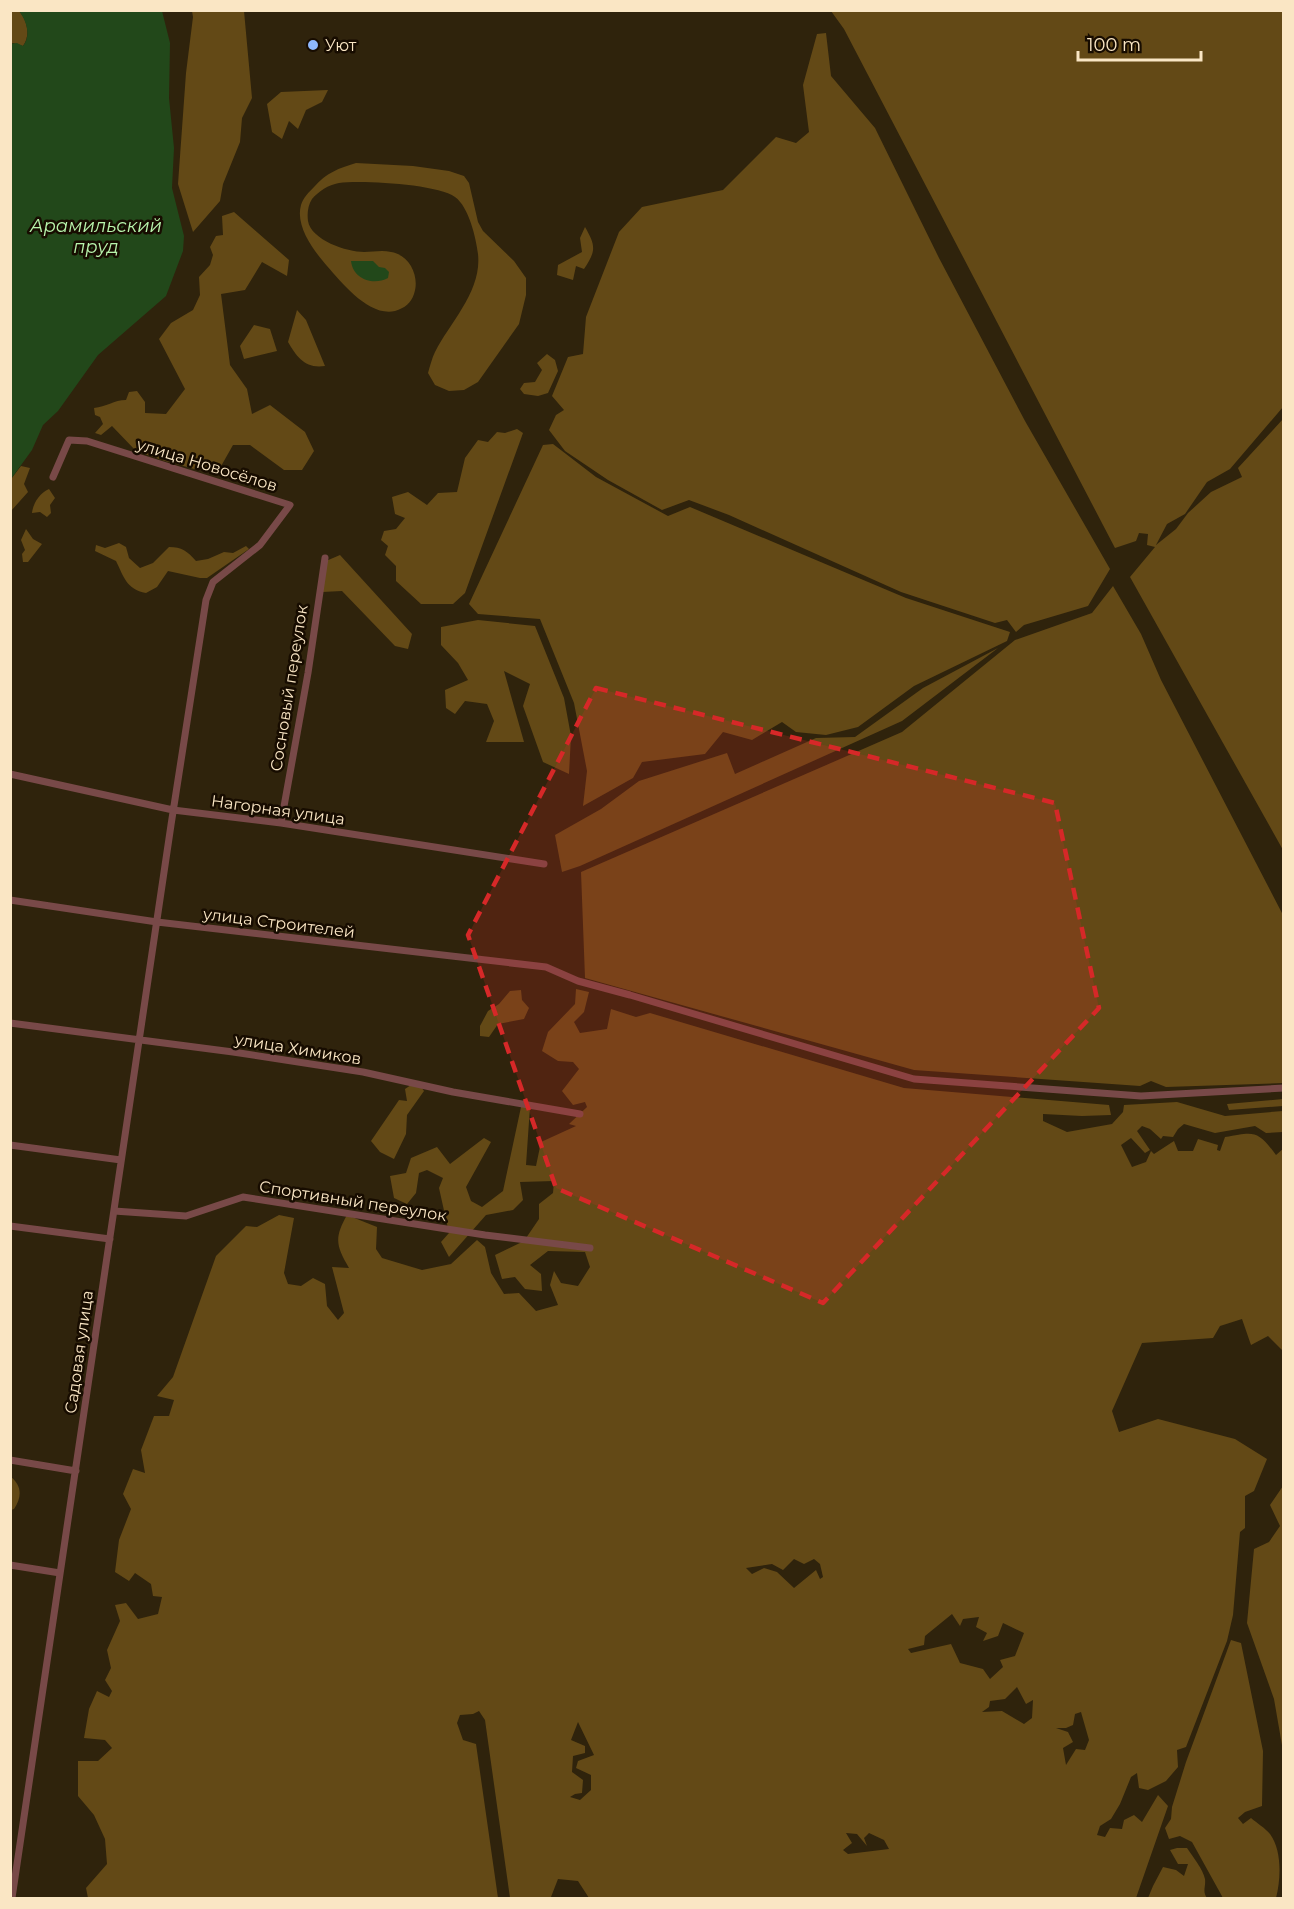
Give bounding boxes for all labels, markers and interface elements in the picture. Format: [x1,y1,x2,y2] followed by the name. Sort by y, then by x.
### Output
[1078,24,1201,62] scale bar
[1087,34,1141,56] text: 100 m
[325,36,357,55] place label: Уют
[306,38,320,52] marker: Уют
[29,215,162,258] water label: Арамильский пруд
[133,434,280,495] street label: улица Новосёлов
[266,603,312,773] street label: Сосновый переулок
[210,791,346,829] street label: Нагорная улица
[201,904,356,942] street label: улица Строителей
[232,1029,363,1068] street label: улица Химиков
[258,1177,449,1225] street label: Спортивный переулок
[61,1289,97,1415] street label: Садовая улица

